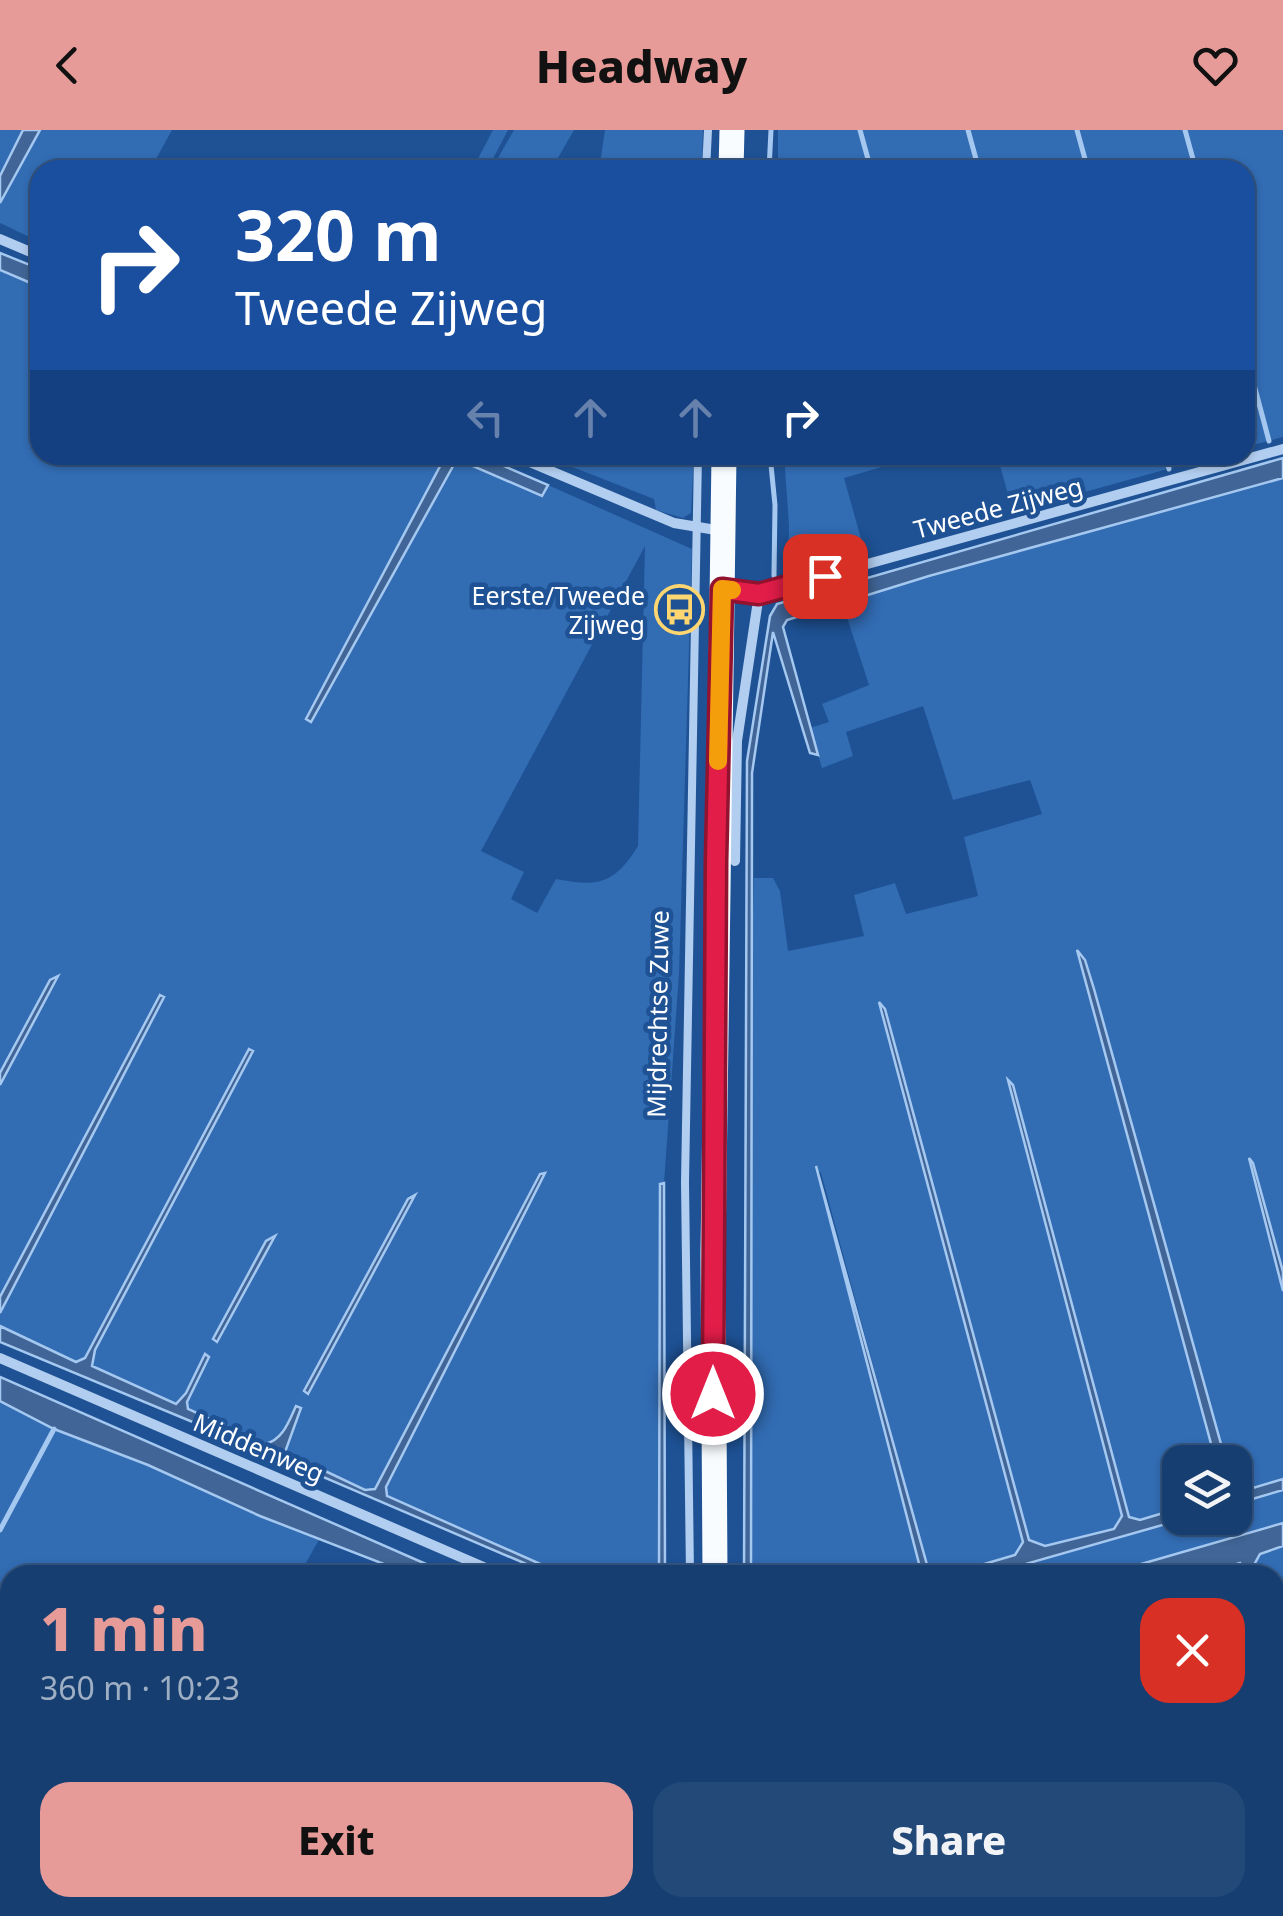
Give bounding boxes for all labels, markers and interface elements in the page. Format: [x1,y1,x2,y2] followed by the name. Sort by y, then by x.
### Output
[536,35,747,96] text: Headway
[40,38,95,93] icon: back
[1188,38,1243,93] icon: heart
[235,186,442,282] text: 320 m
[70,200,200,330] icon: right
[235,277,547,338] text: Tweede Zijweg
[458,390,513,445] icon: left
[563,390,618,445] icon: ahead
[668,390,723,445] icon: ahead
[773,390,828,445] icon: right
[910,468,1086,546] street label: Tweede Zijweg
[783,534,868,619] pin
[798,549,853,604] icon: arrive
[472,578,645,641] place label: Eerste/Tweede Zijweg
[654,583,706,635] bus stop icon: Eerste/Tweede Zijweg
[638,910,676,1118] street label: Mijdrechtse Zuwe
[661,1342,765,1446] position arrow
[189,1404,329,1490] street label: Middenweg
[1162,1445,1252,1535] map controls
[1162,1445,1252,1535] button: layers
[40,1587,208,1669] text: 1 min
[1140,1598,1245,1703] button: close
[40,1666,240,1709] text: 360 m · 10:23
[40,1782,633,1897] button: Exit
[653,1782,1245,1897] button: Share

